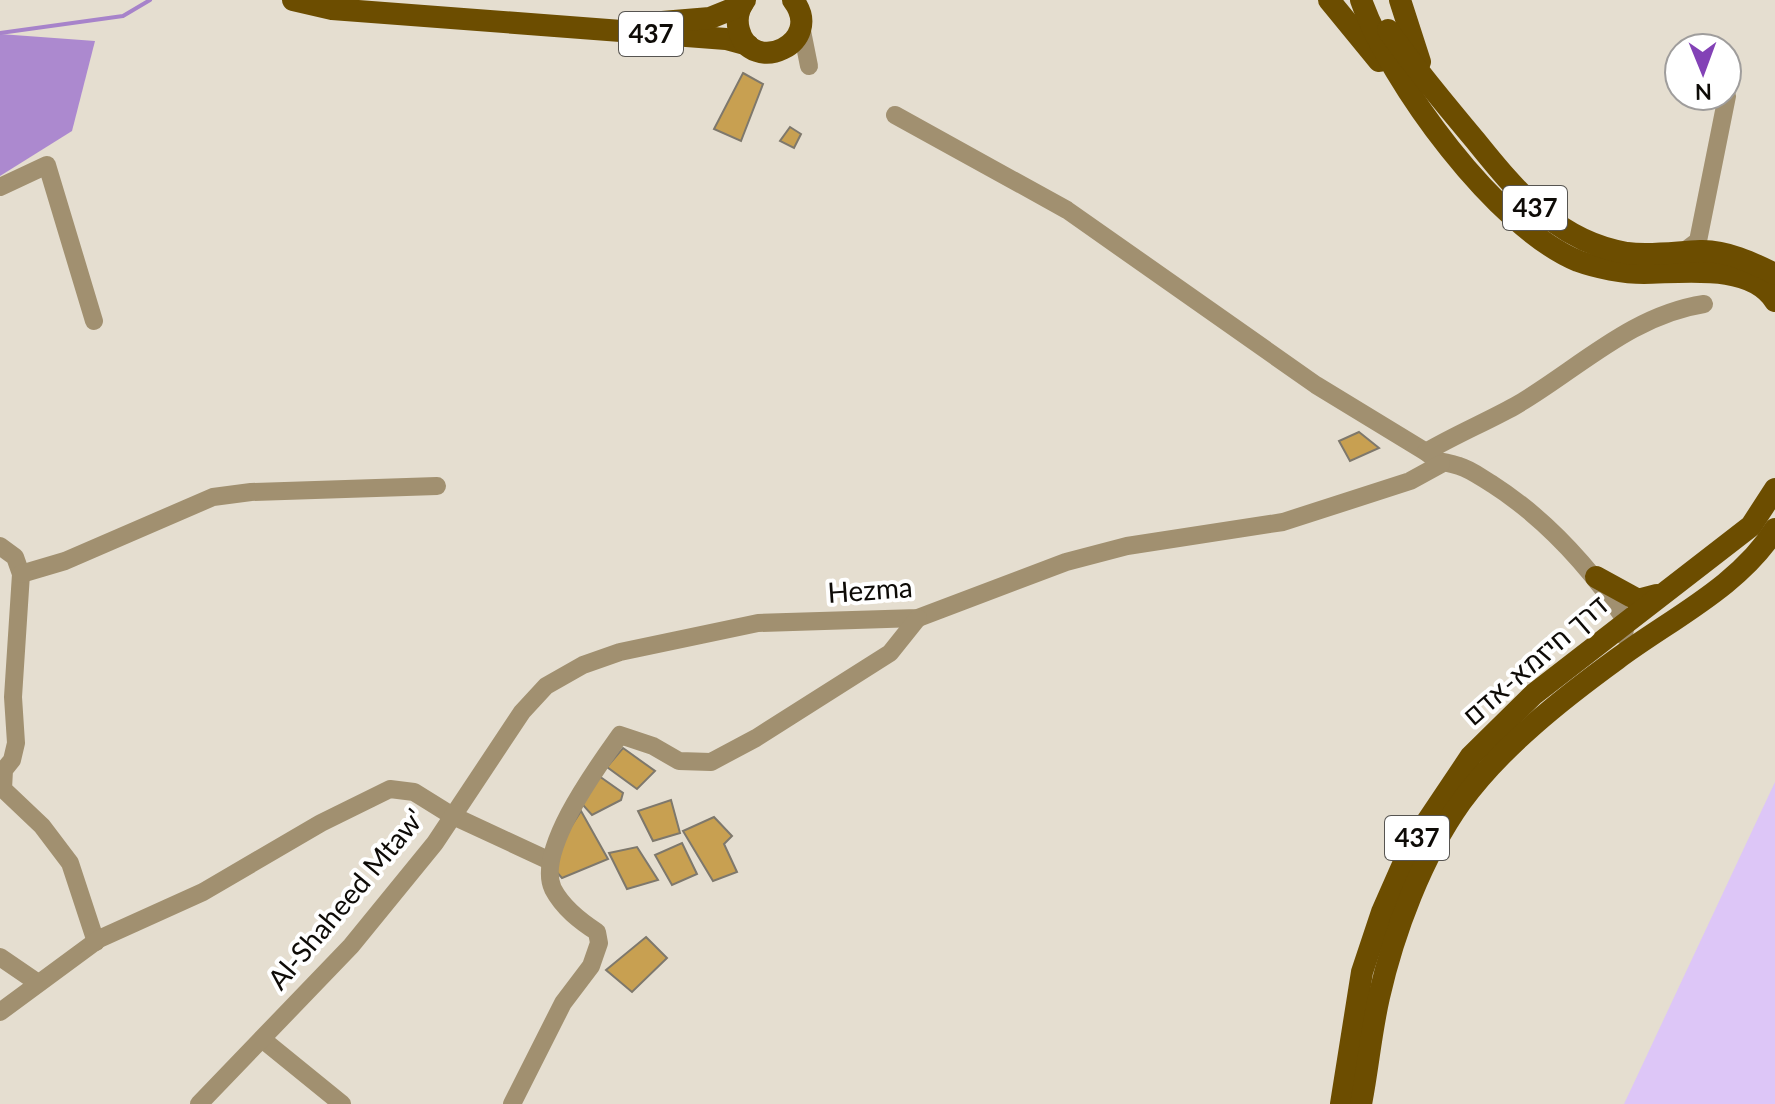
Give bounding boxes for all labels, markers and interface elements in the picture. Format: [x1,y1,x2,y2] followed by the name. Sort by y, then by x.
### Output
[619,12,683,56] road number: 437
[1663,32,1743,112] north arrow
[1695,79,1712,106] text: N
[1503,186,1567,230] road number: 437
[826,569,914,609] street label: Hezma
[1455,587,1614,732] street label: דרך חיזמא-אדם
[260,801,431,996] street label: Al-Shaheed Mtaw'
[1385,816,1449,860] road number: 437

